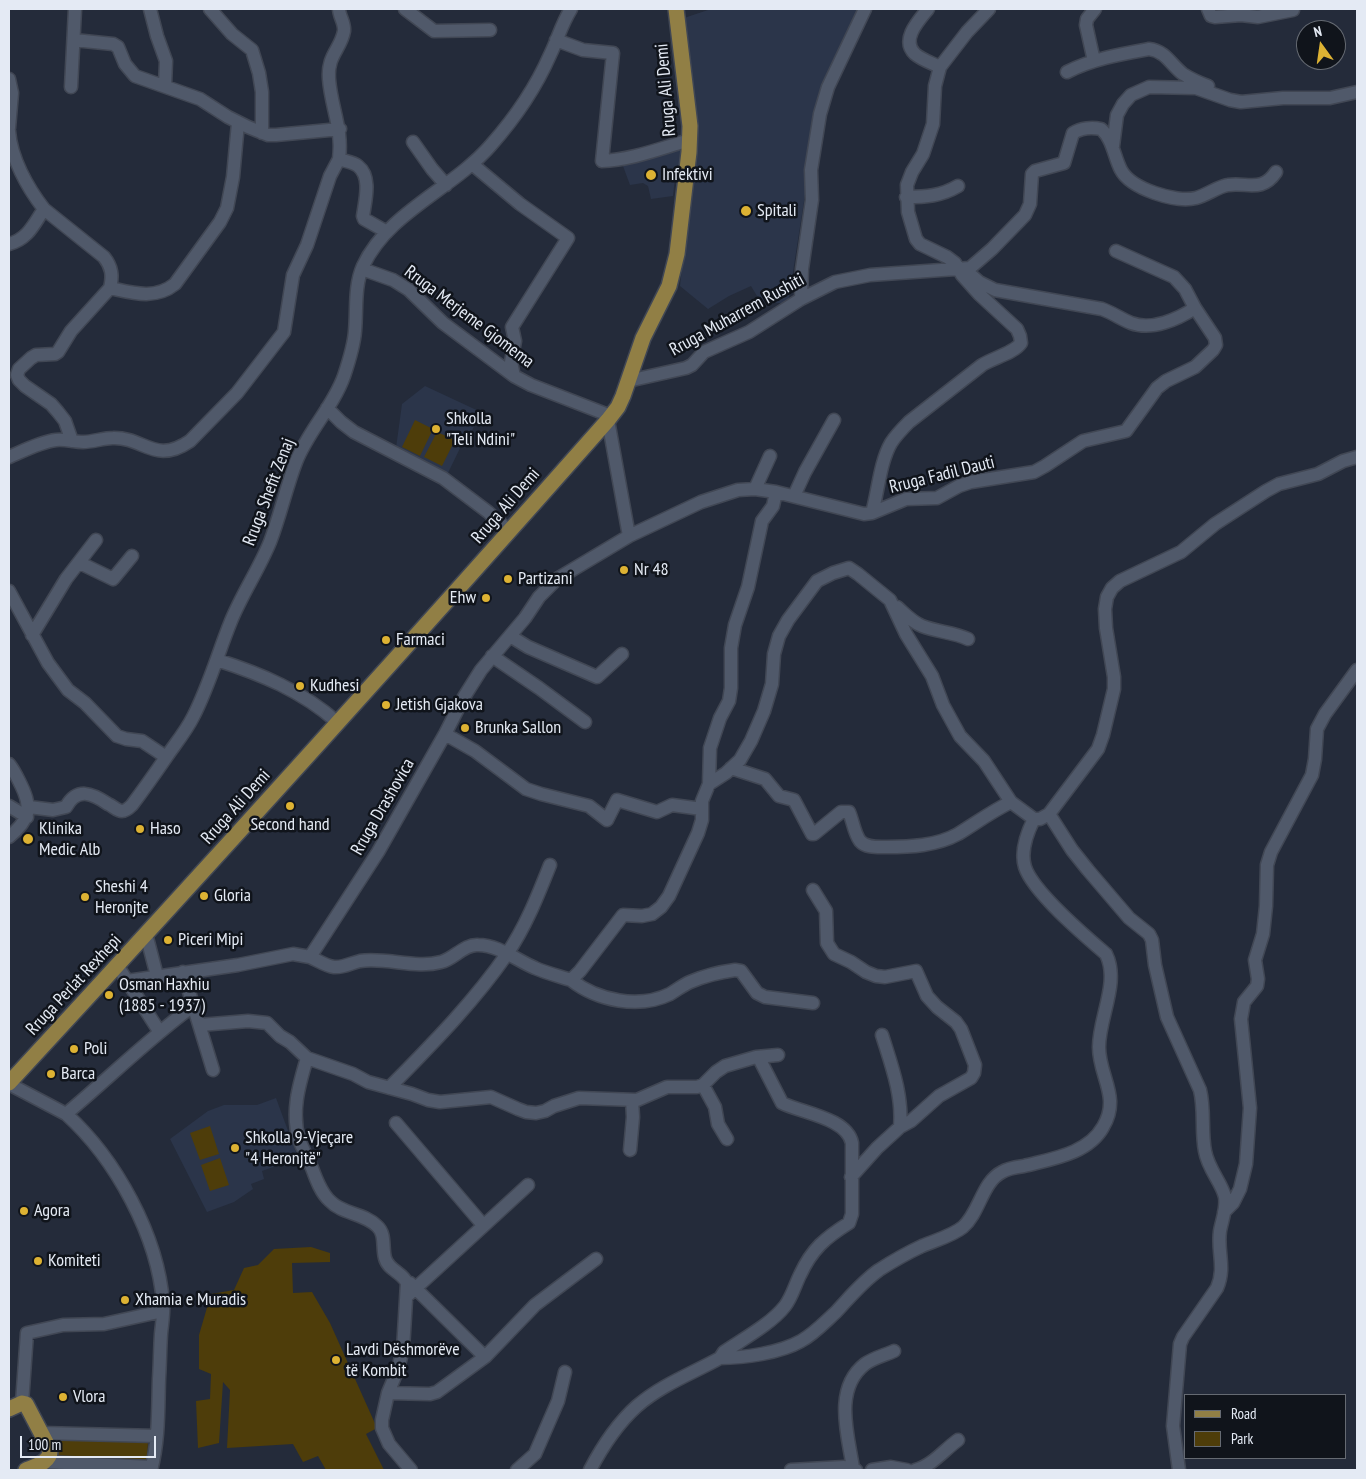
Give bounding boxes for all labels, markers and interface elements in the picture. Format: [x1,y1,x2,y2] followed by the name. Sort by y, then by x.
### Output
[1296,20,1346,70] north arrow
[1312,22,1323,41] text: N
[651,43,681,137] street label: Rruga Ali Demi
[662,164,713,186] place label: Infektivi
[644,168,658,182] marker: Infektivi
[757,200,797,222] place label: Spitali
[739,204,753,218] marker: Spitali
[400,261,538,373] street label: Rruga Merjeme Gjomema
[666,269,808,361] street label: Rruga Muharrem Rushiti
[446,408,515,450] place label: Shkolla "Teli Ndini"
[430,423,442,435] marker: Shkolla "Teli Ndini"
[239,435,299,549] street label: Rruga Shefit Zenaj
[887,451,997,499] street label: Rruga Fadil Dauti
[467,464,545,548] street label: Rruga Ali Demi
[634,559,669,581] place label: Nr 48
[618,564,630,576] marker: Nr 48
[518,568,573,590] place label: Partizani
[502,573,514,585] marker: Partizani
[450,587,476,609] place label: Ehw
[480,592,492,604] marker: Ehw
[396,629,445,651] place label: Farmaci
[380,634,392,646] marker: Farmaci
[310,675,359,697] place label: Kudhesi
[294,680,306,692] marker: Kudhesi
[396,694,483,716] place label: Jetish Gjakova
[380,699,392,711] marker: Jetish Gjakova
[475,717,561,739] place label: Brunka Sallon
[459,722,471,734] marker: Brunka Sallon
[347,755,419,859] street label: Rruga Drashovica
[197,765,275,849] street label: Rruga Ali Demi
[284,800,296,812] marker: Second hand
[250,814,330,836] place label: Second hand
[39,818,100,861] place label: Klinika Medic Alb
[150,818,181,840] place label: Haso
[134,823,146,835] marker: Haso
[21,832,35,846] marker: Klinika Medic Alb
[95,876,149,919] place label: Sheshi 4 Heronjte
[214,885,251,907] place label: Gloria
[198,890,210,902] marker: Gloria
[79,891,91,903] marker: Sheshi 4 Heronjte
[178,929,243,951] place label: Piceri Mipi
[22,930,126,1040] street label: Rruga Perlat Rexhepi
[162,934,174,946] marker: Piceri Mipi
[119,974,210,1016] place label: Osman Haxhiu (1885 - 1937)
[103,989,115,1001] marker: Osman Haxhiu (1885 - 1937)
[84,1038,107,1060] place label: Poli
[68,1043,80,1055] marker: Poli
[61,1063,95,1085] place label: Barca
[45,1068,57,1080] marker: Barca
[245,1127,353,1170] place label: Shkolla 9-Vjeçare "4 Heronjtë"
[229,1142,241,1154] marker: Shkolla 9-Vjeçare "4 Heronjtë"
[34,1200,70,1222] place label: Agora
[18,1205,30,1217] marker: Agora
[48,1250,101,1272] place label: Komiteti
[32,1255,44,1267] marker: Komiteti
[135,1289,246,1311] place label: Xhamia e Muradis
[119,1294,131,1306] marker: Xhamia e Muradis
[346,1339,460,1382] place label: Lavdi Dëshmorëve të Kombit
[330,1354,342,1366] marker: Lavdi Dëshmorëve të Kombit
[73,1386,105,1408] place label: Vlora
[57,1391,69,1403] marker: Vlora
[1184,1394,1346,1459] legend
[1231,1404,1257,1423] text: Road
[22,1426,159,1458] scale bar
[1231,1429,1253,1448] text: Park
[28,1435,61,1454] text: 100 m

